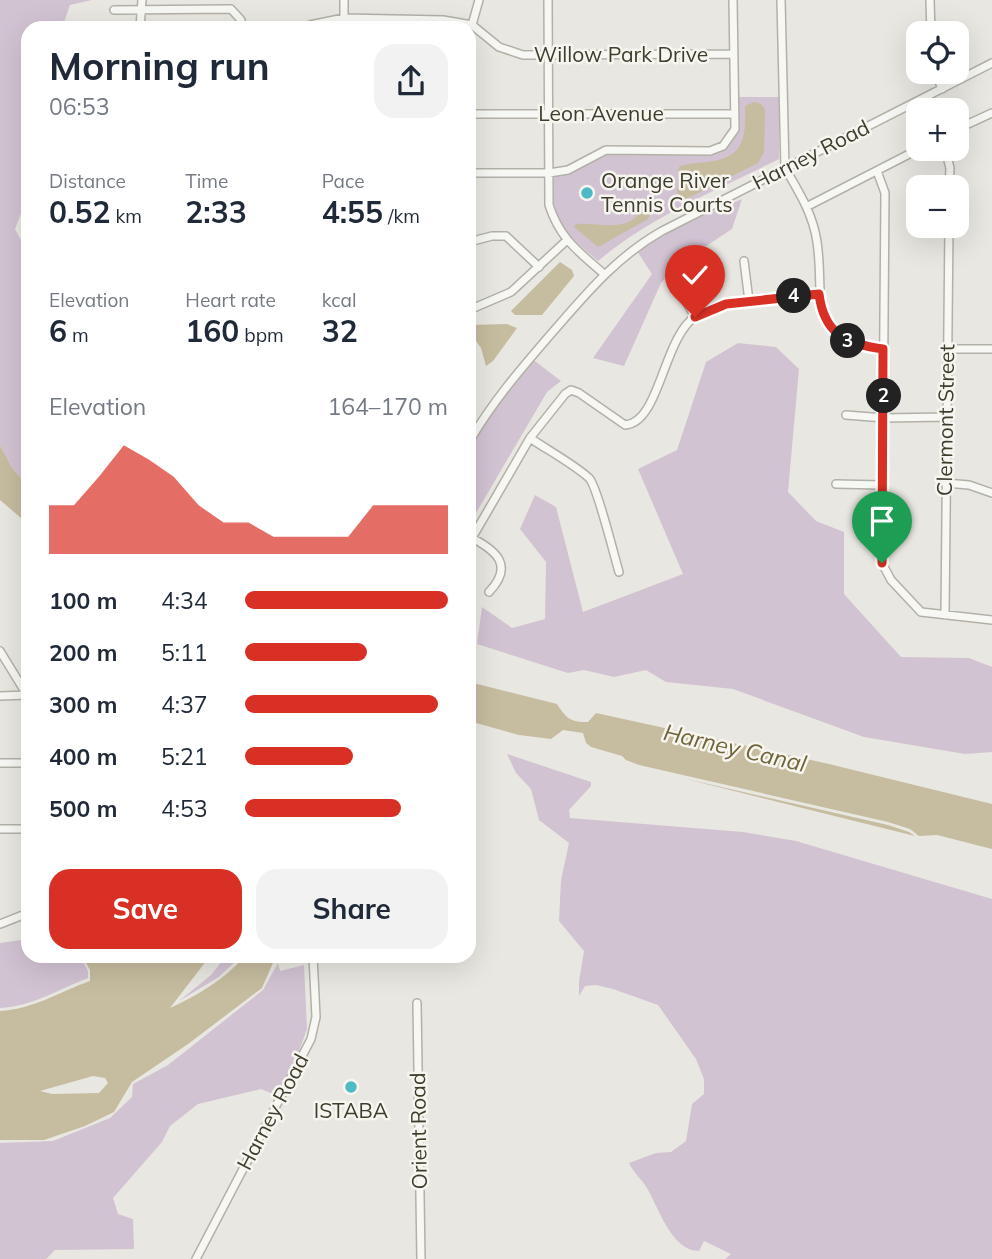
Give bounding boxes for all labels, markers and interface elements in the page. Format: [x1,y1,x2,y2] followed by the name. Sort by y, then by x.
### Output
[906,21,969,238] map controls
[906,21,969,84] button: locate
[534,41,708,67] street label: Willow Park Drive
[49,42,270,90] text: Morning run
[374,44,448,118] button: share
[49,92,109,121] text: 06:53
[906,98,969,161] button: +
[538,100,664,126] street label: Leon Avenue
[748,113,873,195] street label: Harney Road
[601,167,733,217] place label: Orange River Tennis Courts
[49,169,126,193] text: Distance
[185,169,228,193] text: Time
[322,169,365,193] text: Pace
[906,175,969,238] button: −
[579,185,595,201] marker: Orange River Tennis Courts
[49,193,110,231] text: 0.52
[185,193,247,231] text: 2:33
[322,193,383,231] text: 4:55
[110,204,142,228] text: km
[383,204,420,228] text: /km
[665,245,725,317] pin
[676,256,714,294] icon: check
[776,278,812,314] pin: 4
[788,283,799,307] text: 4
[49,288,129,312] text: Elevation
[185,288,276,312] text: Heart rate
[322,288,356,312] text: kcal
[49,312,67,350] text: 6
[185,312,239,350] text: 160
[322,312,358,350] text: 32
[67,323,89,347] text: m
[239,323,284,347] text: bpm
[830,324,866,358] pin: 3
[842,328,853,352] text: 3
[931,344,959,496] street label: Clermont Street
[866,378,902,414] pin: 2
[878,383,889,407] text: 2
[49,392,146,421] text: Elevation
[327,392,448,421] text: 164–170 m
[852,491,912,563] pin
[863,502,901,540] icon: arrive
[49,586,117,615] text: 100 m
[161,586,208,615] text: 4:34
[49,638,117,667] text: 200 m
[161,638,208,667] text: 5:11
[49,690,117,719] text: 300 m
[161,690,208,719] text: 4:37
[661,717,810,778] water label: Harney Canal
[49,742,117,771] text: 400 m
[161,742,208,771] text: 5:21
[49,794,117,823] text: 500 m
[161,794,208,823] text: 4:53
[49,869,242,949] button: Save
[256,869,448,949] button: Share
[231,1049,314,1174] street label: Harney Road
[404,1072,432,1190] street label: Orient Road
[343,1079,359,1095] marker: ISTABA
[314,1097,389,1123] place label: ISTABA

